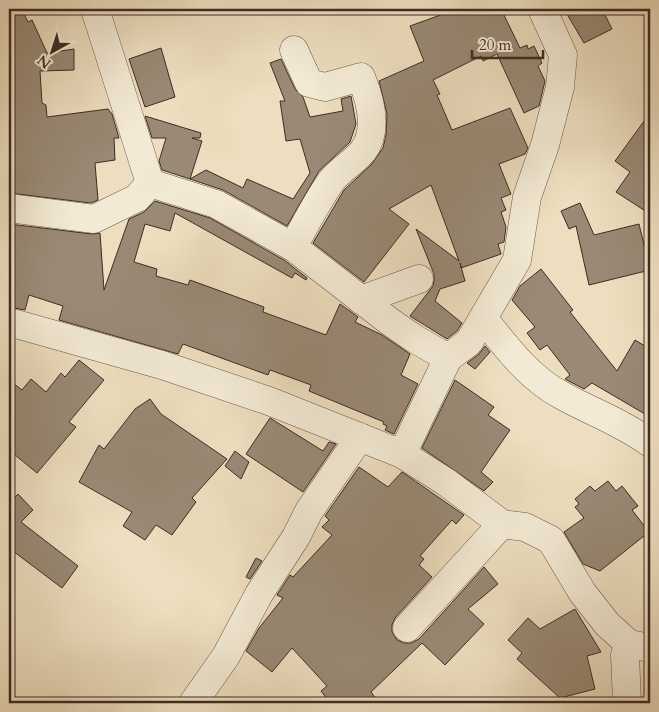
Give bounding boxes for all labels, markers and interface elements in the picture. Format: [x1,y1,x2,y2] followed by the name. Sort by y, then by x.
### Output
[28,28,78,78] north arrow
[472,28,543,60] scale bar
[479,35,511,55] text: 20 m
[33,51,55,73] text: N

